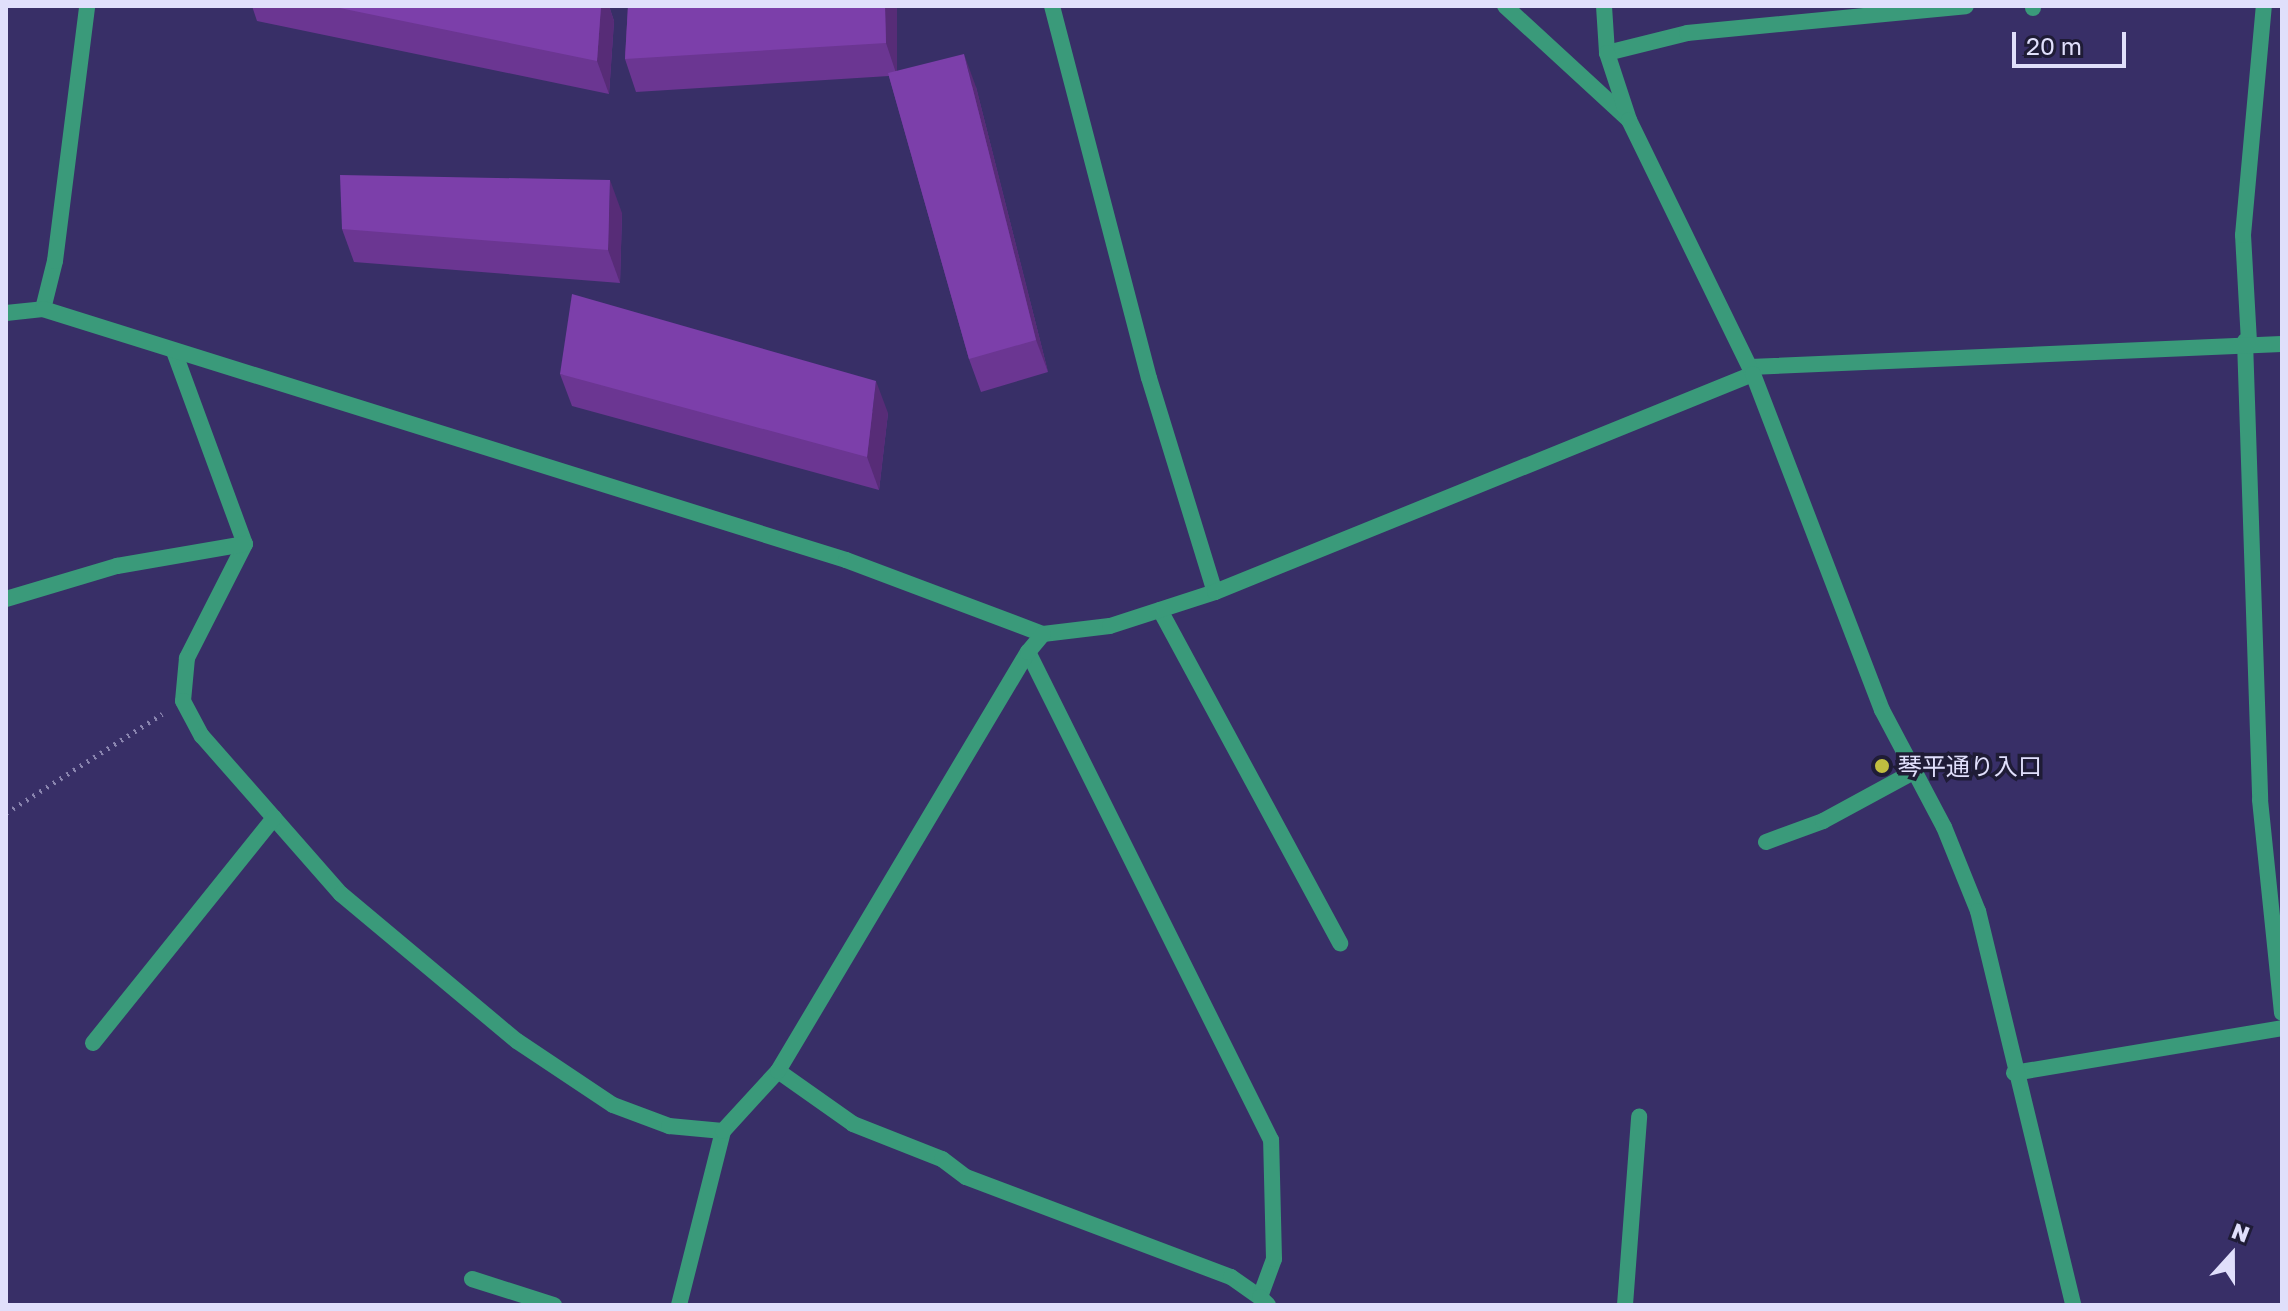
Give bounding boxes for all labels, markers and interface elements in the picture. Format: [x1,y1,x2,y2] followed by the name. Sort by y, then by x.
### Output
[2016,16,2130,66] scale bar
[2026,31,2082,60] text: 20 m
[1898,752,2042,780] place label: 琴平通り入口
[1873,757,1891,775] marker: 琴平通り入口
[2192,1215,2272,1295] north arrow
[2228,1217,2253,1248] text: N

